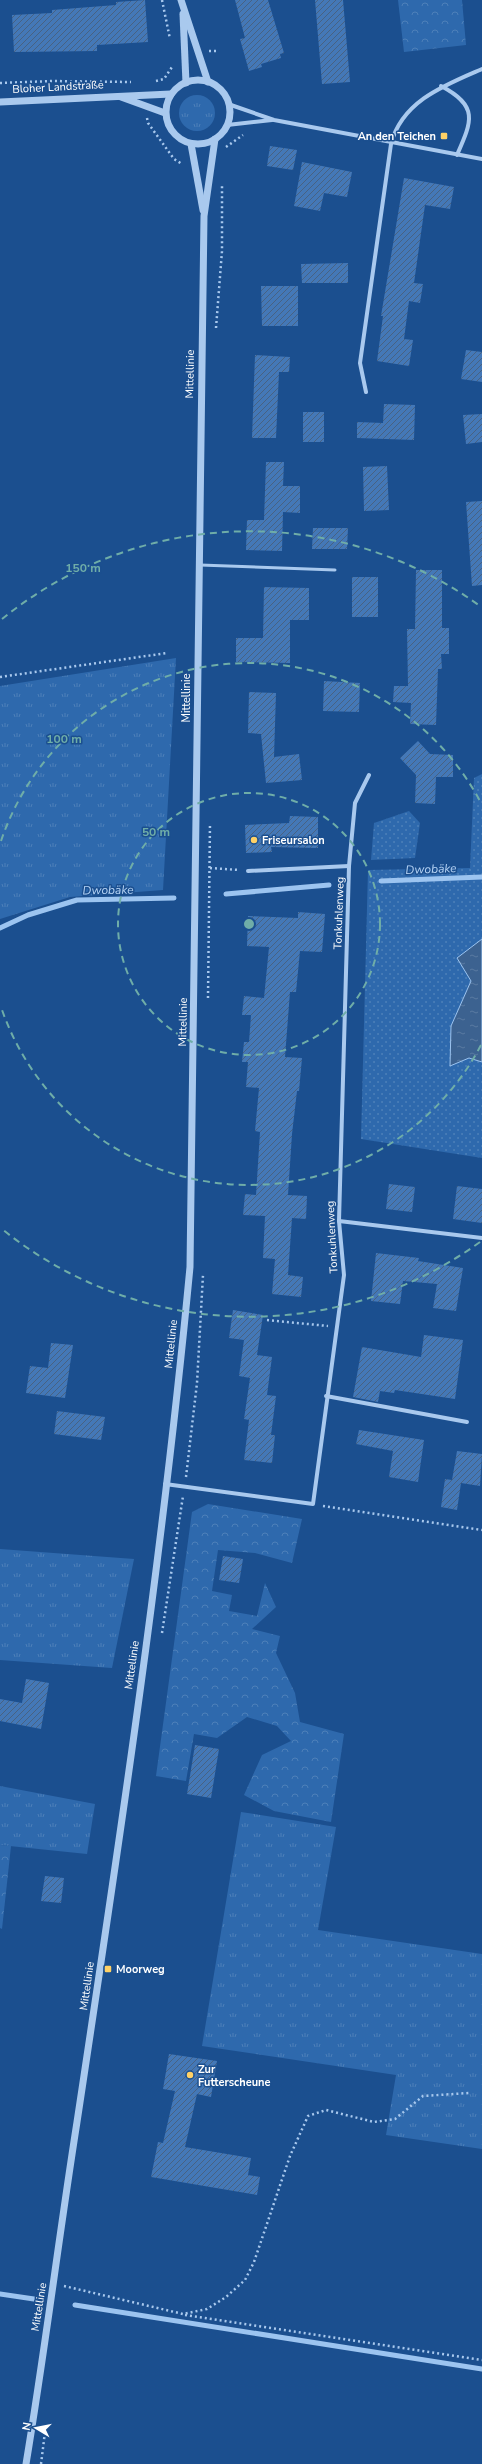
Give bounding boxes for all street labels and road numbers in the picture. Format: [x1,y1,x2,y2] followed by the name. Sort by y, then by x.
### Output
[12,77,104,97] street label: Bloher Landstraße
[182,349,198,399] street label: Mittellinie
[179,673,194,723] street label: Mittellinie
[330,876,348,950] street label: Tonkuhlenweg
[175,997,191,1047] street label: Mittellinie
[323,1200,341,1274] street label: Tonkuhlenweg
[161,1319,181,1369] street label: Mittellinie
[121,1640,143,1690] street label: Mittellinie
[76,1961,98,2011] street label: Mittellinie
[28,2281,50,2332] street label: Mittellinie

